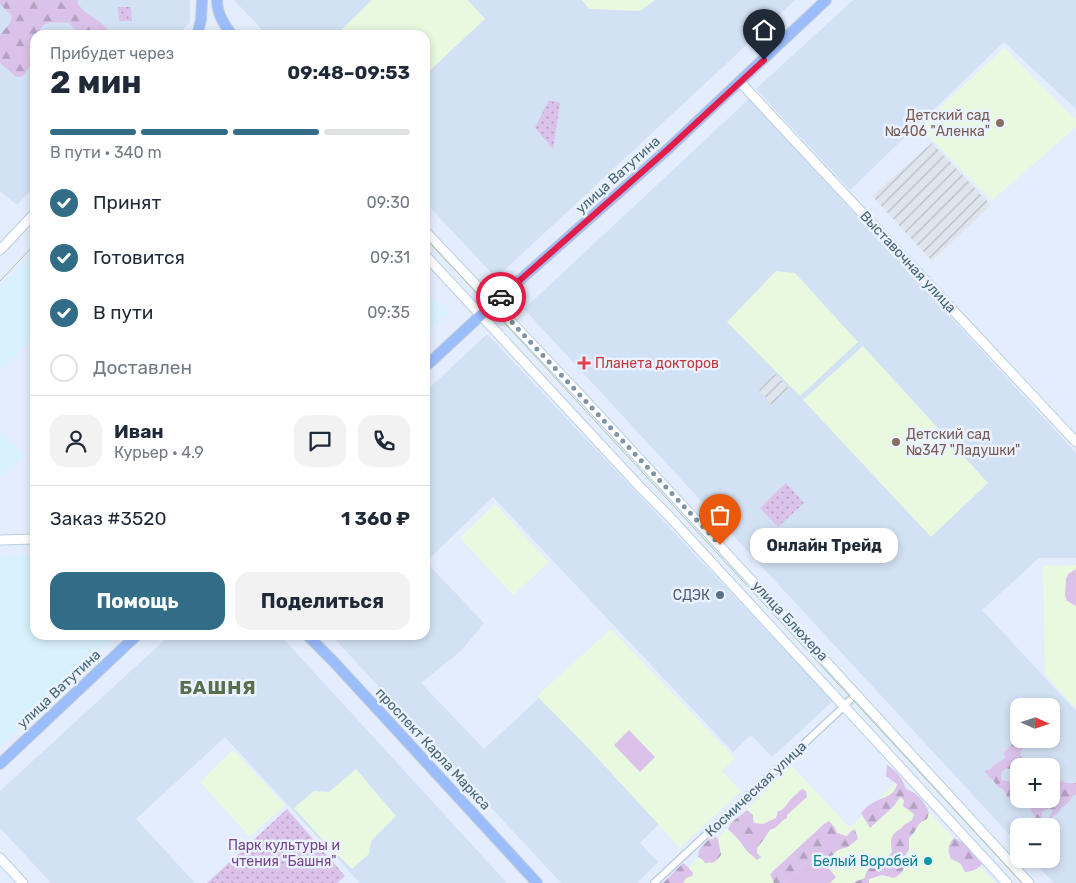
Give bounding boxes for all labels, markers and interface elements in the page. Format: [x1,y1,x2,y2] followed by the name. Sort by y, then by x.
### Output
[743,9,785,60] pin
[750,16,778,44] icon: home
[50,44,174,63] text: Прибудет через
[287,61,410,84] text: 09:48–09:53
[50,63,142,101] text: 2 мин
[885,107,990,140] place label: Детский сад №406 "Аленка"
[994,117,1006,129] marker: Детский сад №406 "Аленка"
[572,133,664,217] street label: улица Ватутина
[50,143,162,162] text: В пути · 340 m
[50,189,78,217] icon: check
[93,191,161,214] text: Принят
[366,193,410,212] text: 09:30
[856,208,960,316] street label: Выставочная улица
[50,244,78,272] icon: check
[93,246,185,269] text: Готовится
[370,248,410,267] text: 09:31
[476,272,526,322] courier
[487,283,515,311] icon: car
[50,299,78,327] icon: check
[93,301,153,324] text: В пути
[367,303,410,322] text: 09:35
[595,355,719,372] place label: Планета докторов
[93,356,192,379] text: Доставлен
[577,356,591,370] marker: Планета докторов
[50,415,102,467] button: person
[294,415,346,467] button: chat
[358,415,410,467] button: phone
[114,420,164,443] text: Иван
[906,426,1020,459] place label: Детский сад №347 "Ладушки"
[890,436,902,448] marker: Детский сад №347 "Ладушки"
[114,443,204,462] text: Курьер · 4.9
[699,494,741,545] pin
[706,501,734,529] icon: bag
[50,507,167,530] text: Заказ #3520
[341,507,410,530] text: 1 360 ₽
[750,528,898,562] callout: Онлайн Трейд
[766,536,882,555] text: Онлайн Трейд
[50,572,225,630] button: Помощь
[235,572,410,630] button: Поделиться
[749,577,831,665] street label: улица Блюхера
[673,587,710,604] place label: СДЭК
[714,589,726,601] marker: СДЭК
[14,646,104,732] street label: улица Ватутина
[179,676,257,699] district label: БАШНЯ
[372,684,494,814] street label: проспект Карла Маркса
[1010,698,1060,748] north arrow
[1010,698,1060,868] map controls
[702,738,810,840] street label: Космическая улица
[1010,758,1060,808] button: +
[1010,818,1060,868] button: −
[228,837,340,870] park label: Парк культуры и чтения "Башня"
[813,853,918,870] place label: Белый Воробей
[922,855,934,867] marker: Белый Воробей

